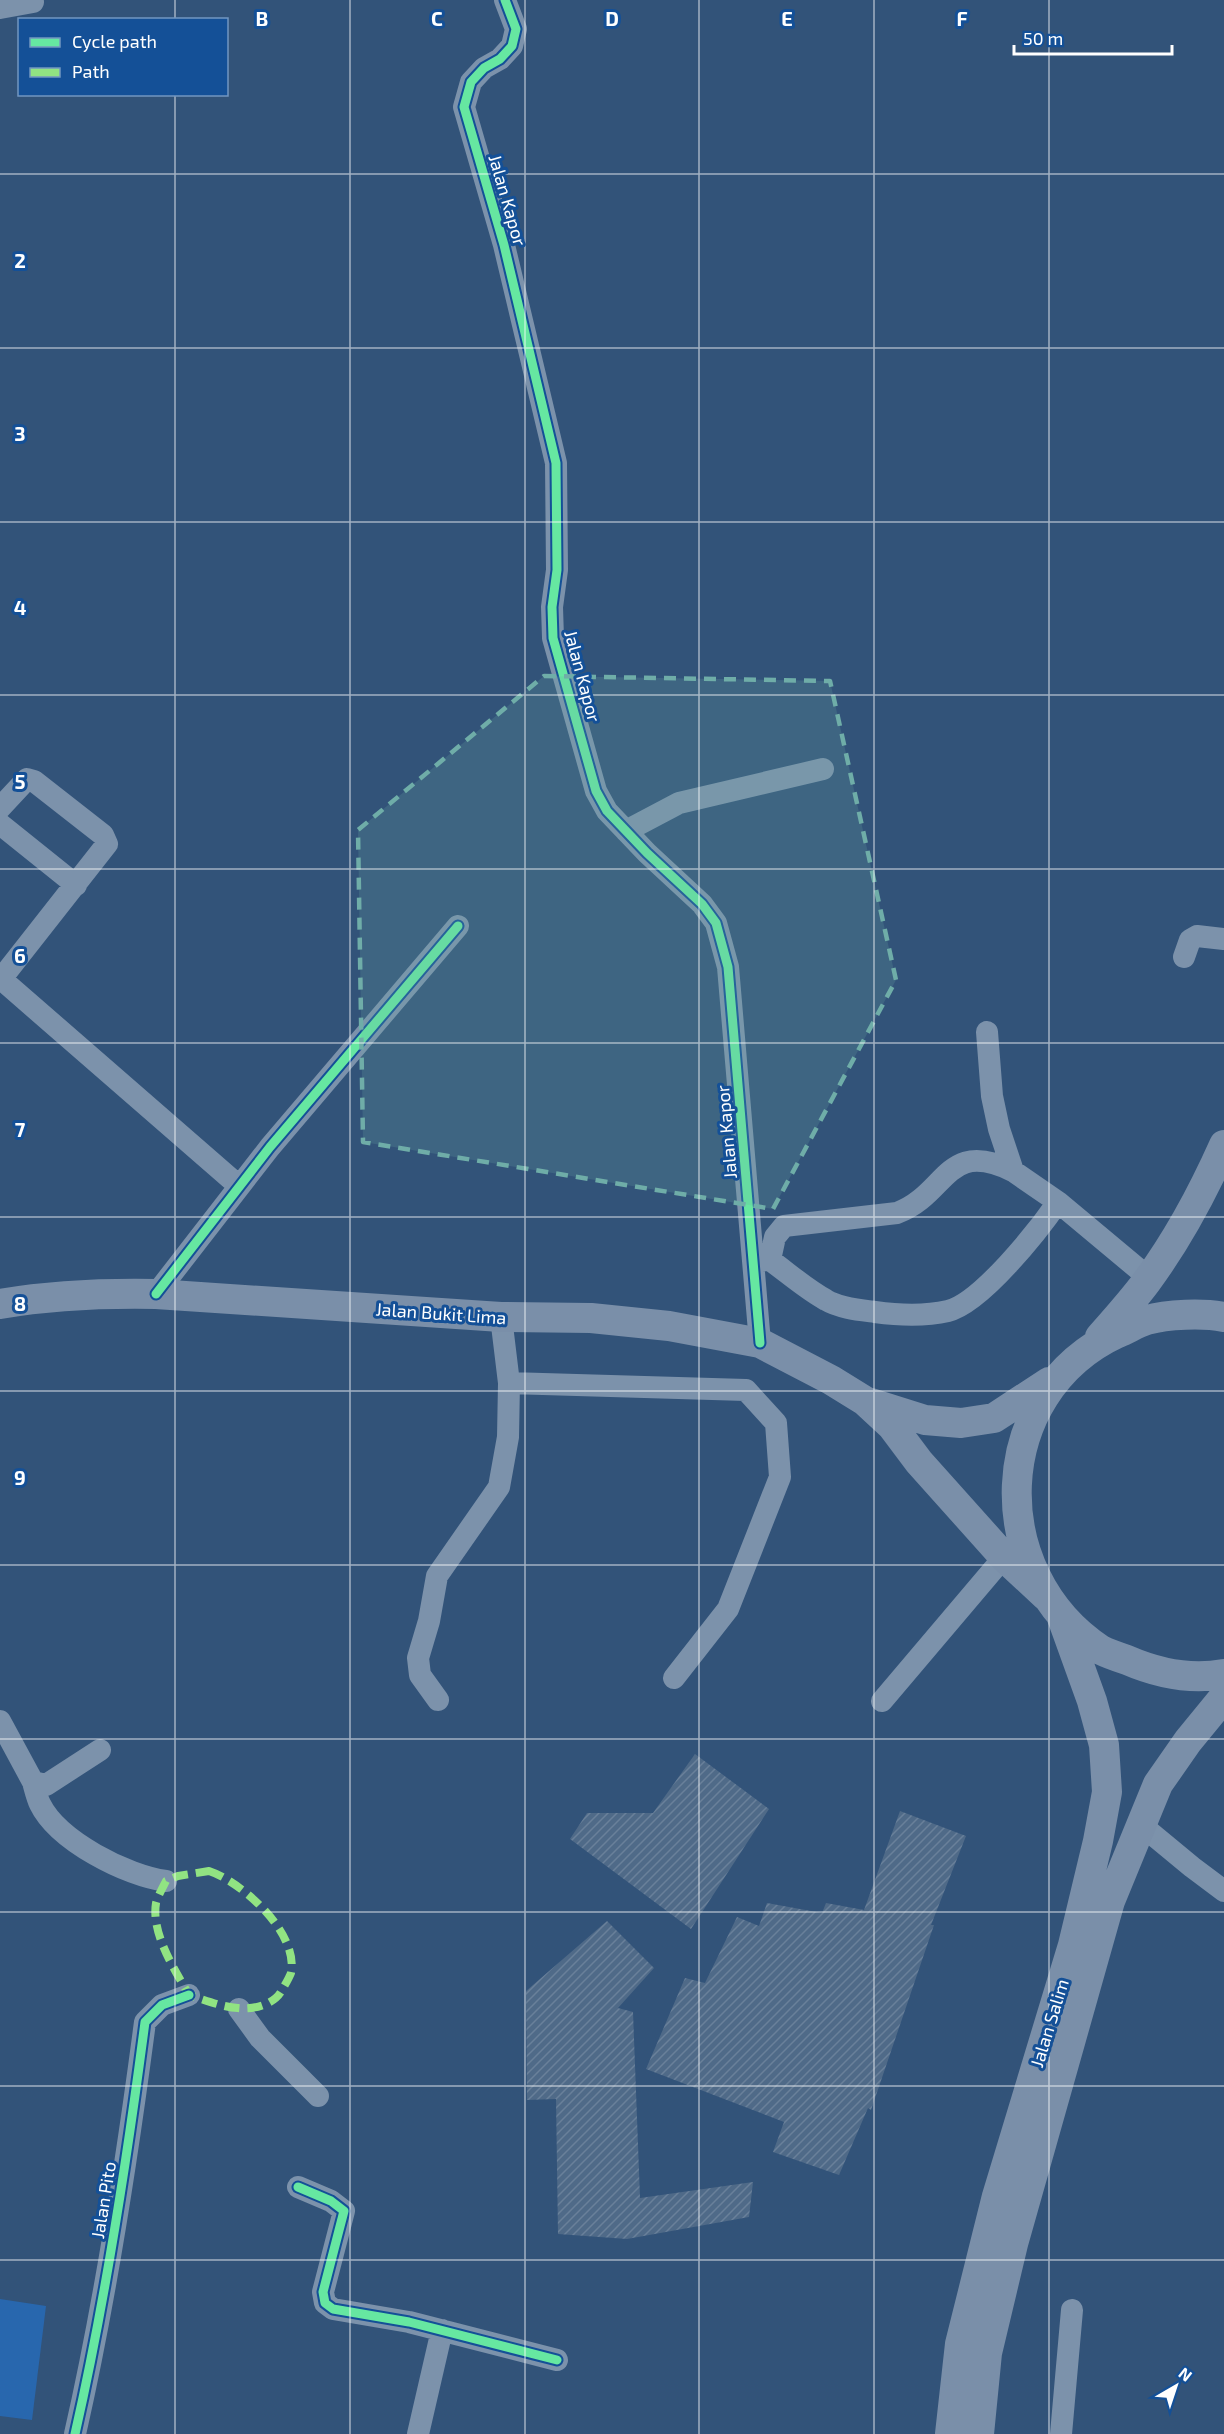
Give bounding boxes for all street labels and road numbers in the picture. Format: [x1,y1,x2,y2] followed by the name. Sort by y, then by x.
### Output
[484,152,532,248] street label: Jalan Kapor
[560,628,606,724] street label: Jalan Kapor
[711,1084,741,1180] street label: Jalan Kapor
[375,1297,507,1329] street label: Jalan Bukit Lima
[1025,1976,1073,2070] street label: Jalan Salim
[86,2160,120,2240] street label: Jalan Pito

